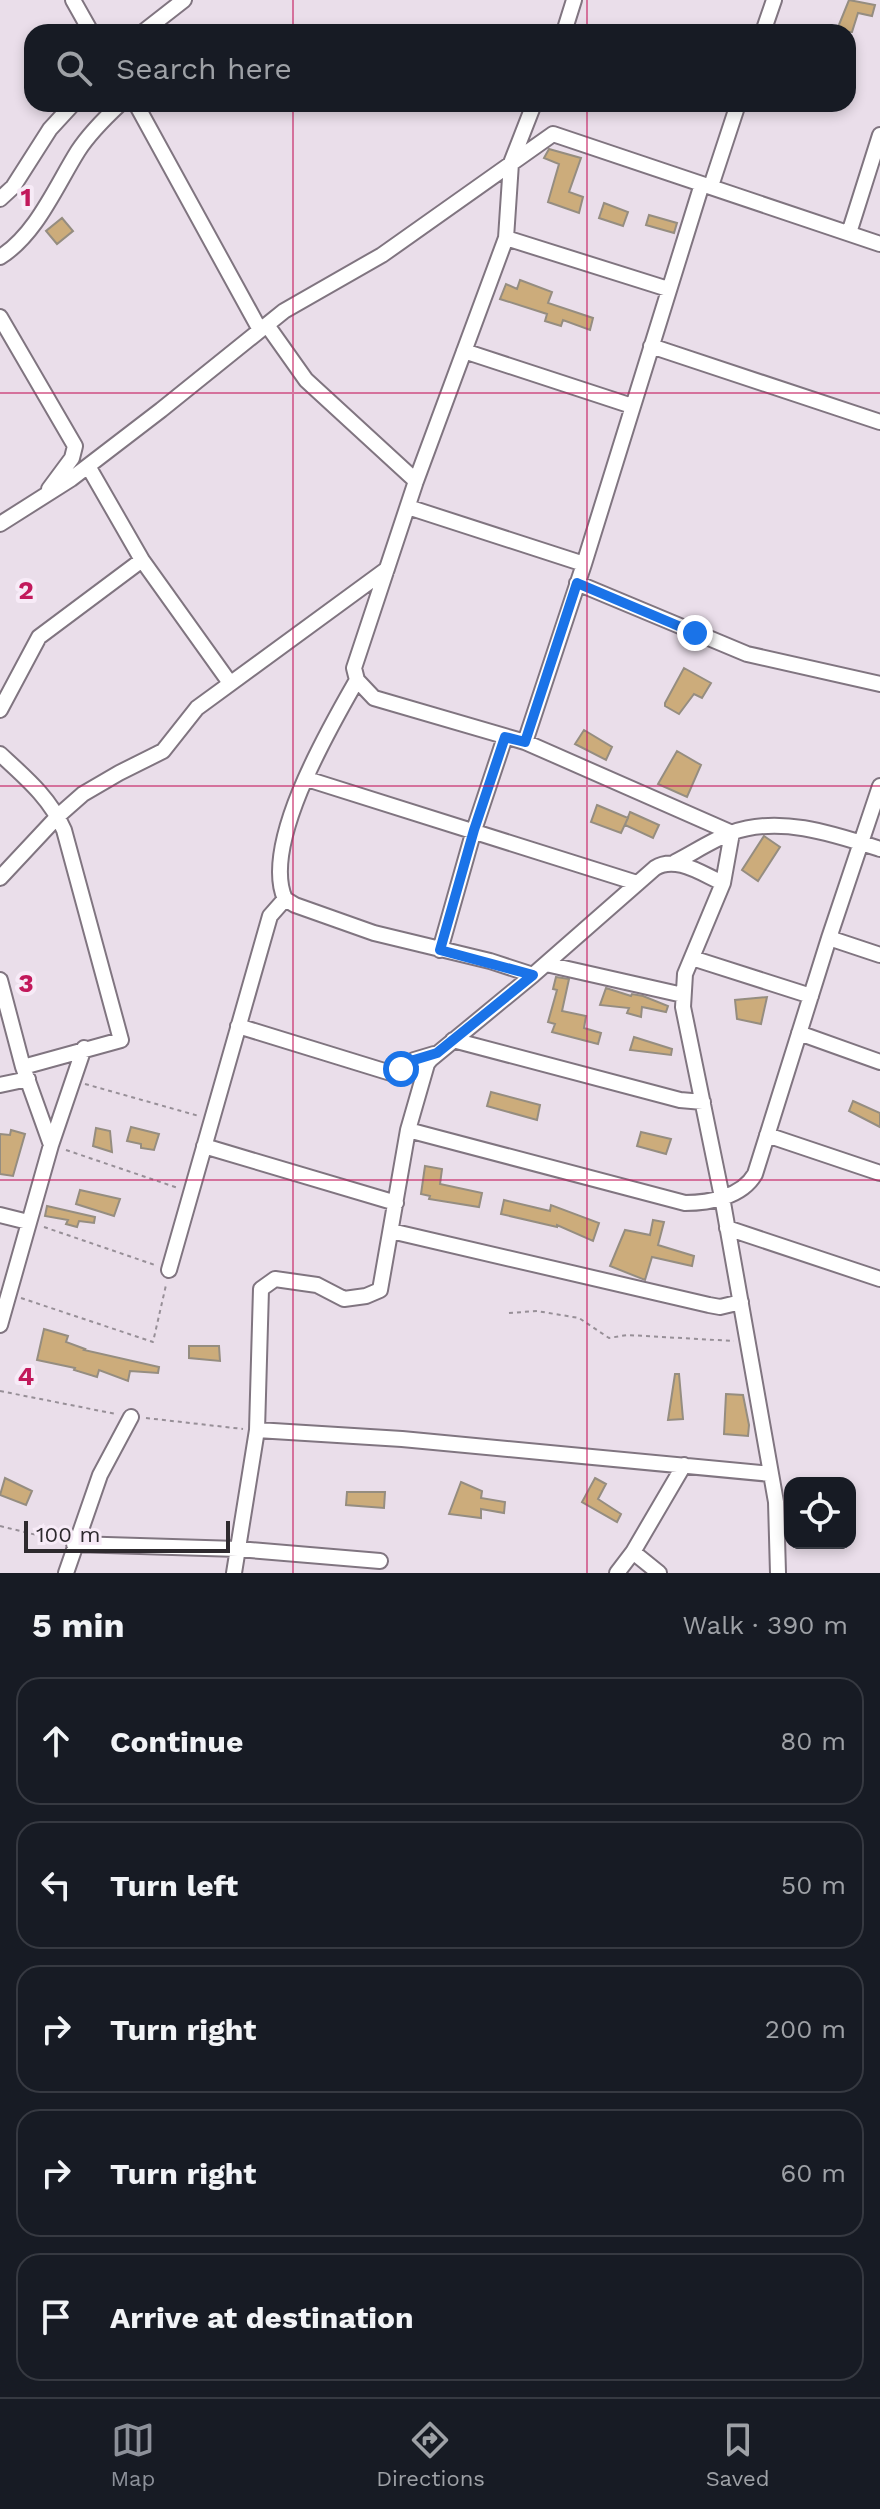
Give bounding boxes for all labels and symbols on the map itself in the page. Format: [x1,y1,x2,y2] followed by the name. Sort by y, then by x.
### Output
[20,182,32,212] text: 1
[18,575,34,605] text: 2
[677,615,713,651] route end
[18,968,34,998] text: 3
[383,1051,419,1087] route start
[18,1361,35,1391] text: 4
[24,1517,230,1553] scale bar

